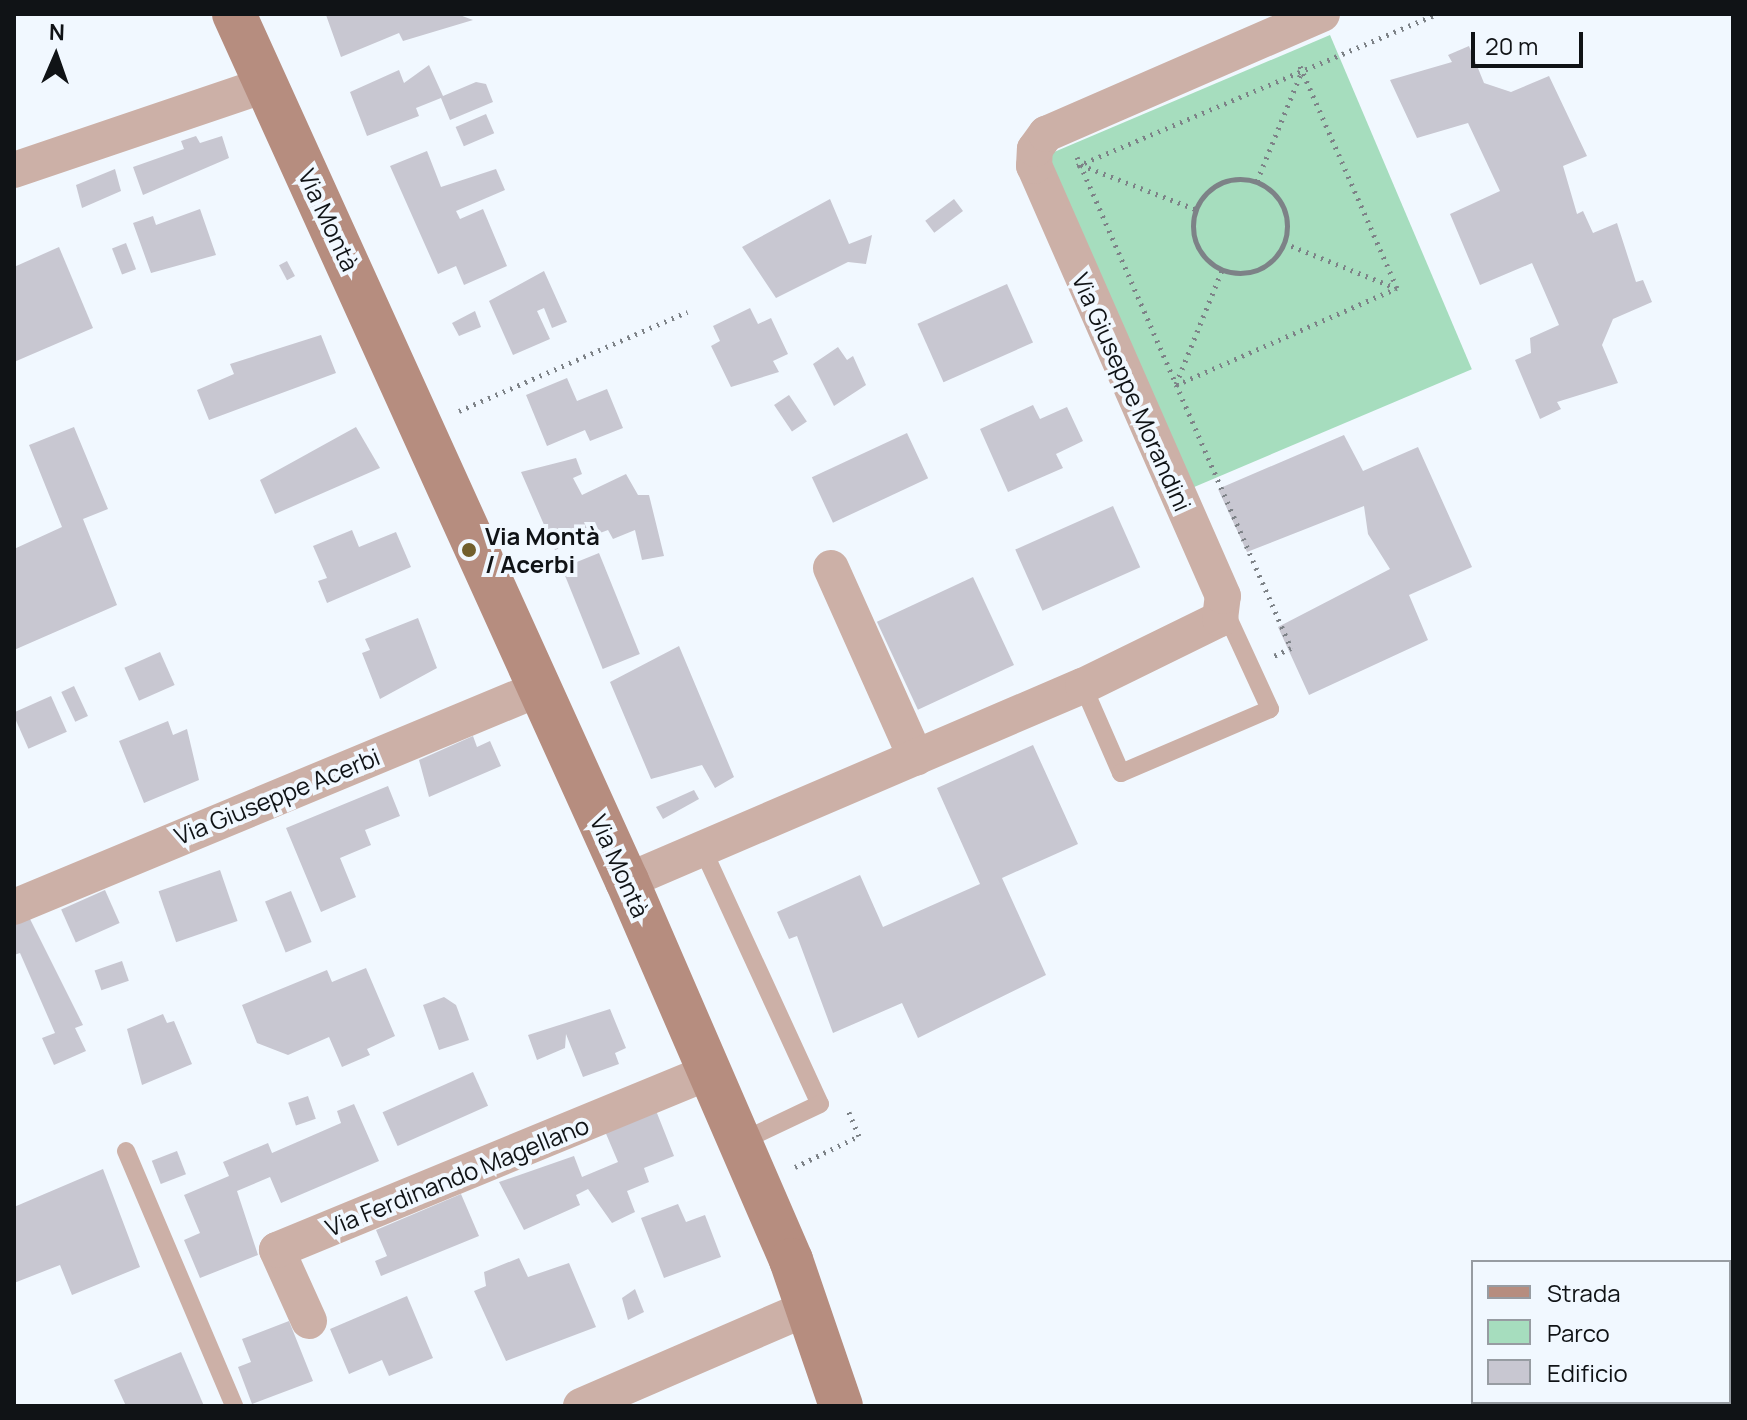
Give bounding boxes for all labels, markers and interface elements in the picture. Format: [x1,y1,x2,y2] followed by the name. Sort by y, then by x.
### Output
[16,16,96,96] north arrow
[1475,16,1587,66] scale bar
[48,17,65,47] text: N
[1485,29,1538,62] text: 20 m
[293,164,365,276] street label: Via Montà
[1066,268,1198,516] street label: Via Giuseppe Morandini
[485,522,600,578] place label: Via Montà / Acerbi
[460,541,478,559] marker: Via Montà / Acerbi
[170,742,384,850] street label: Via Giuseppe Acerbi
[585,810,655,922] street label: Via Montà
[321,1110,593,1242] street label: Via Ferdinando Magellano
[1471,1260,1731,1404] legend
[1547,1276,1620,1309] text: Strada
[1547,1316,1610,1349] text: Parco
[1547,1356,1628,1389] text: Edificio

